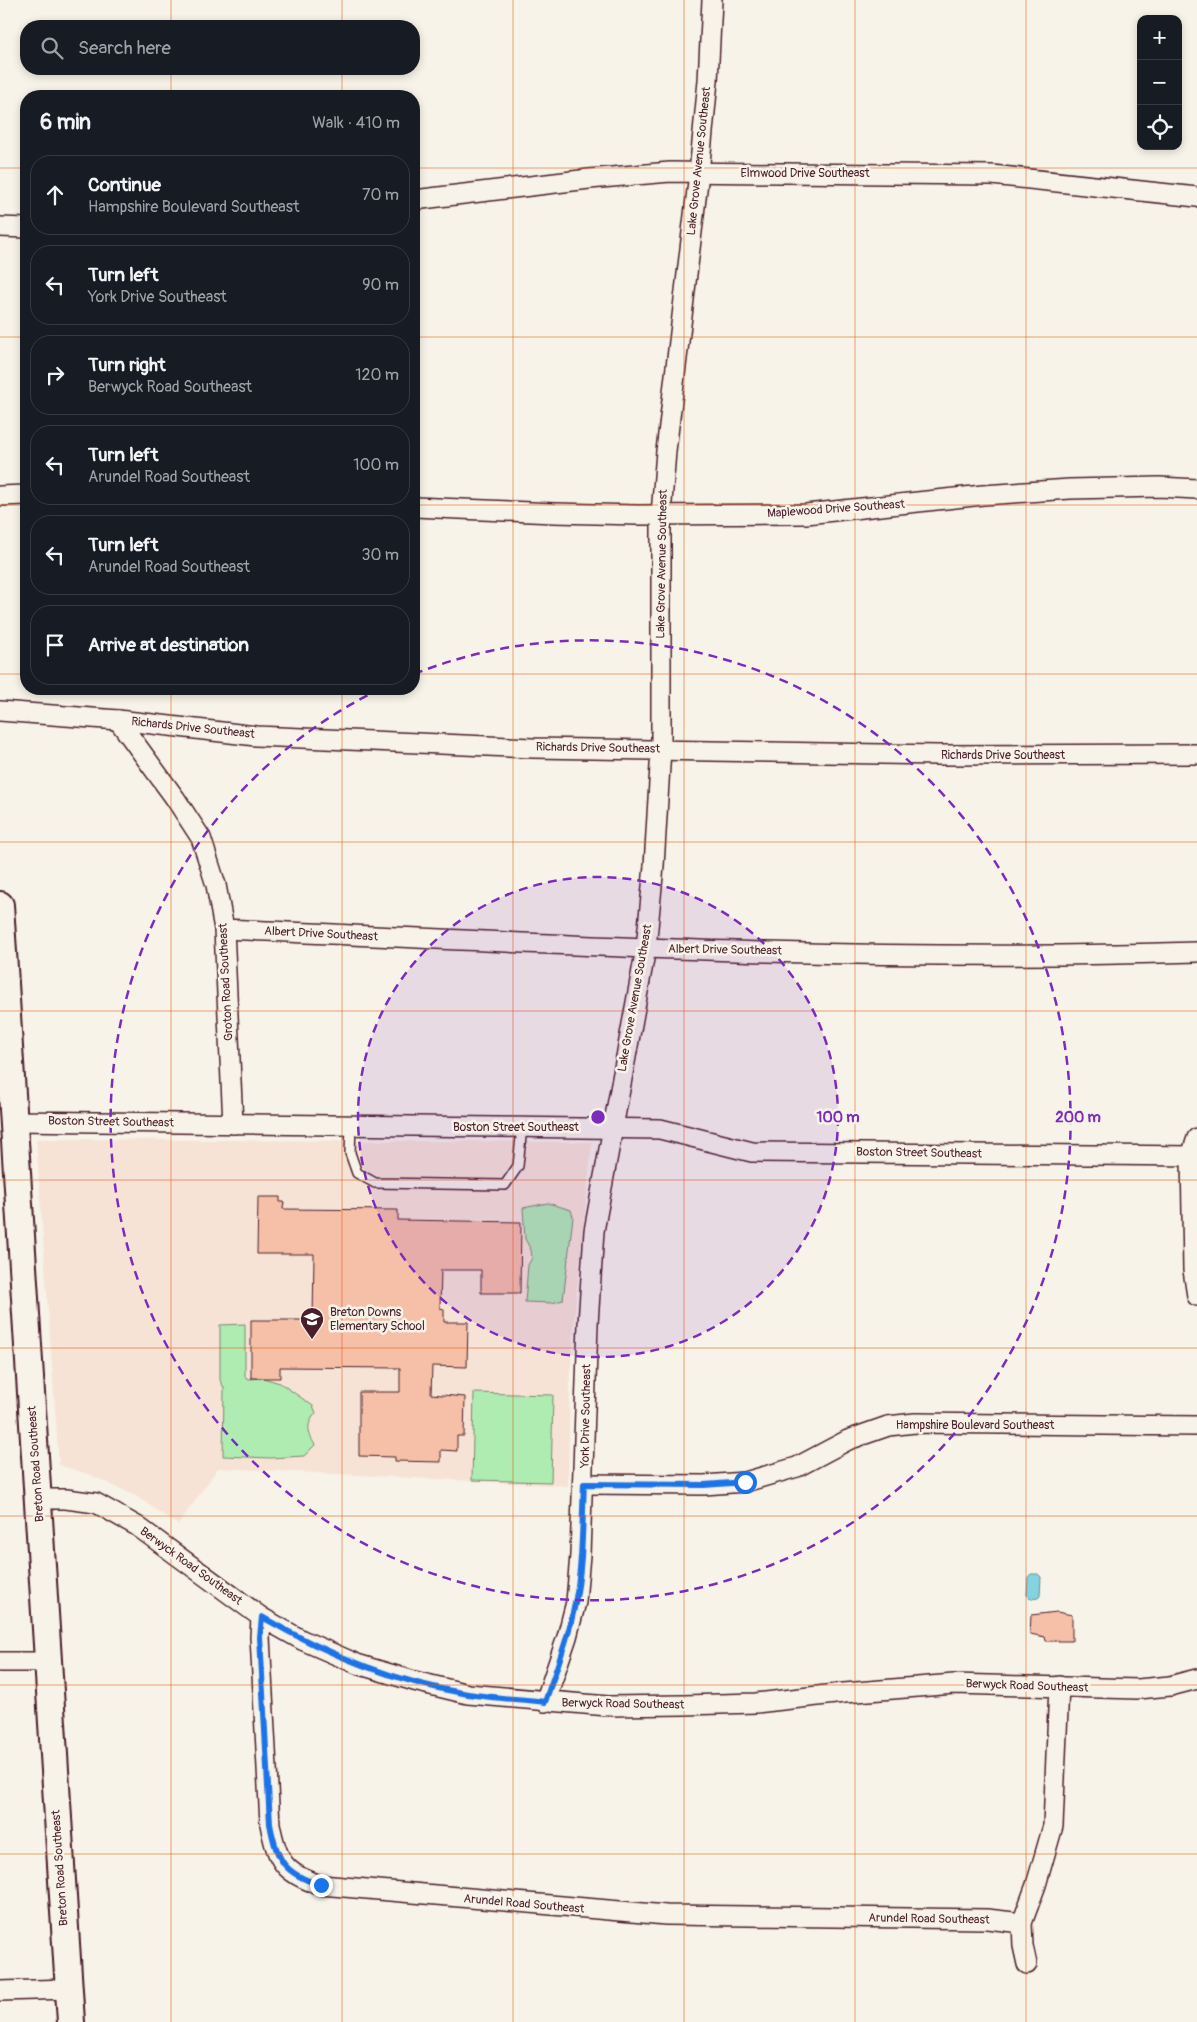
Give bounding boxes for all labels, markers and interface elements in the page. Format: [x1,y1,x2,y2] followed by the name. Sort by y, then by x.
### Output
[1137,15,1182,150] map controls
[1137,15,1182,60] button: +
[20,20,420,75] search box
[38,34,66,62] icon: search
[78,36,171,60] text: Search here
[1137,60,1182,105] button: −
[684,86,714,236] street label: Lake Grove Avenue Southeast
[1137,105,1182,150] button: locate
[40,109,91,136] text: 6 min
[312,113,400,133] text: Walk · 410 m
[740,166,870,181] street label: Elmwood Drive Southeast
[88,173,161,197] text: Continue
[41,181,69,209] icon: ahead
[362,185,399,205] text: 70 m
[88,197,299,217] text: Hampshire Boulevard Southeast
[88,263,158,287] text: Turn left
[41,271,69,299] icon: left
[362,275,399,295] text: 90 m
[88,287,227,307] text: York Drive Southeast
[88,353,166,377] text: Turn right
[41,361,69,389] icon: right
[355,365,399,385] text: 120 m
[88,377,252,397] text: Berwyck Road Southeast
[88,443,158,467] text: Turn left
[41,451,69,479] icon: left
[353,455,399,475] text: 100 m
[88,467,250,487] text: Arundel Road Southeast
[653,489,671,639] street label: Lake Grove Avenue Southeast
[767,497,906,521] street label: Maplewood Drive Southeast
[88,533,158,557] text: Turn left
[41,541,69,569] icon: left
[361,545,399,565] text: 30 m
[88,557,250,577] text: Arundel Road Southeast
[41,631,69,659] icon: arrive
[88,633,249,657] text: Arrive at destination
[130,714,256,742] street label: Richards Drive Southeast
[536,739,660,757] street label: Richards Drive Southeast
[941,748,1065,763] street label: Richards Drive Southeast
[215,922,237,1041] street label: Groton Road Southeast
[615,923,655,1073] street label: Lake Grove Avenue Southeast
[264,924,378,944] street label: Albert Drive Southeast
[668,942,782,958] street label: Albert Drive Southeast
[589,1108,607,1126] centre of rings
[817,1108,859,1127] text: 100 m
[1055,1108,1101,1127] text: 200 m
[48,1113,174,1131] street label: Boston Street Southeast
[453,1120,579,1135] street label: Boston Street Southeast
[856,1144,982,1162] street label: Boston Street Southeast
[330,1305,425,1334] place label: Breton Downs Elementary School
[299,1306,325,1340] school or university icon: Breton Downs Elementary School
[578,1364,594,1469] street label: York Drive Southeast
[24,1405,48,1523] street label: Breton Road Southeast
[896,1418,1054,1433] street label: Hampshire Boulevard Southeast
[734,1471,757,1494] route start
[137,1524,245,1608] street label: Berwyck Road Southeast
[965,1676,1089,1696] street label: Berwyck Road Southeast
[561,1695,685,1713] street label: Berwyck Road Southeast
[48,1809,72,1927] street label: Breton Road Southeast
[310,1874,333,1897] route end
[463,1891,585,1917] street label: Arundel Road Southeast
[868,1910,990,1928] street label: Arundel Road Southeast

